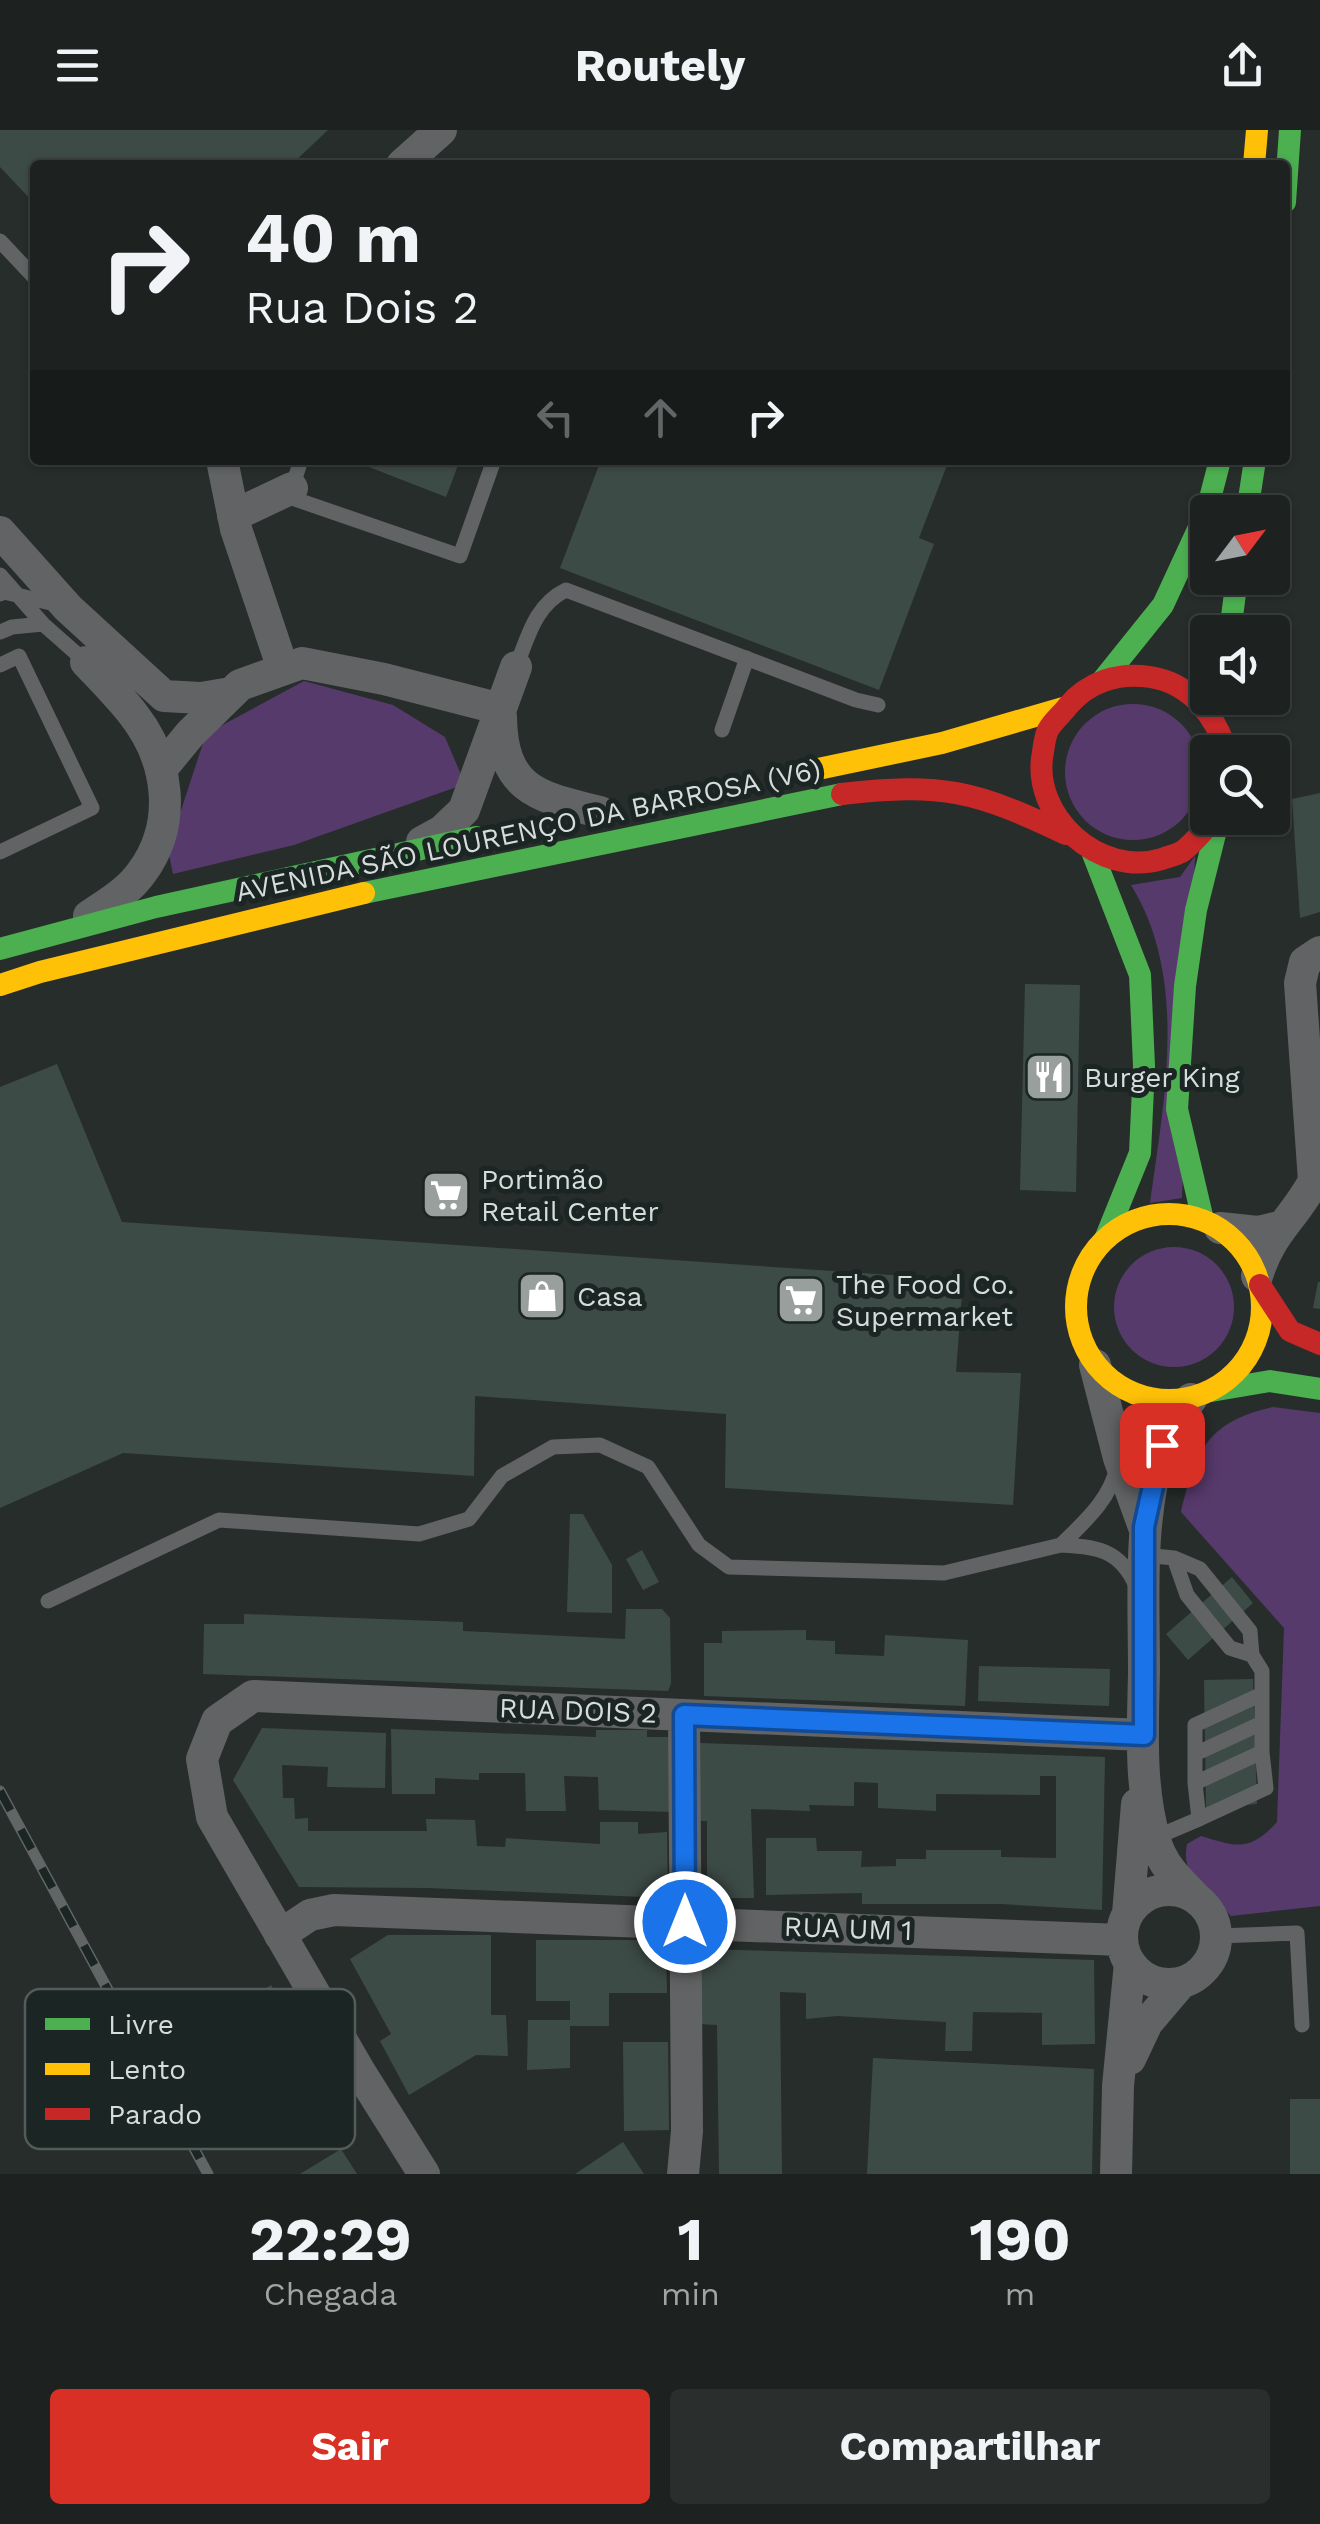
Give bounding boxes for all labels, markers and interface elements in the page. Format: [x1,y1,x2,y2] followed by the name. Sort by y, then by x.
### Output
[50,38,105,93] icon: menu
[1215,38,1270,93] icon: share
[575,39,745,92] text: Routely
[245,197,421,279] text: 40 m
[80,200,210,330] icon: right
[245,281,479,334] text: Rua Dois 2
[528,390,583,445] icon: left
[633,390,688,445] icon: ahead
[738,390,793,445] icon: right
[1190,495,1290,595] north arrow
[1190,495,1290,835] map controls
[1190,615,1290,715] button: sound
[1190,735,1290,835] button: search
[233,752,824,909] street label: AVENIDA SÃO LOURENÇO DA BARROSA (V6)
[1023,1051,1075,1103] restaurant icon: Burger King
[1084,1061,1240,1094] place label: Burger King
[481,1163,659,1228] place label: Portimão Retail Center
[420,1169,472,1221] supermarket icon: Portimão Retail Center
[836,1268,1015,1333] place label: The Food Co. Supermarket
[516,1270,568,1322] shop icon: Casa
[775,1274,827,1326] supermarket icon: The Food Co. Supermarket
[577,1280,643,1313] place label: Casa
[1120,1403,1205,1488] pin
[1135,1418,1190,1473] icon: arrive
[498,1691,657,1730] street label: RUA DOIS 2
[633,1870,737,1974] position arrow
[783,1910,913,1947] street label: RUA UM 1
[25,1989,355,2149] legend
[108,2008,174,2041] text: Livre
[108,2053,186,2086] text: Lento
[108,2098,202,2131] text: Parado
[249,2204,412,2275] text: 22:29
[678,2204,703,2275] text: 1
[969,2204,1071,2275] text: 190
[264,2275,397,2313] text: Chegada
[661,2275,720,2313] text: min
[1005,2275,1035,2313] text: m
[50,2389,650,2504] button: Sair
[670,2389,1270,2504] button: Compartilhar

